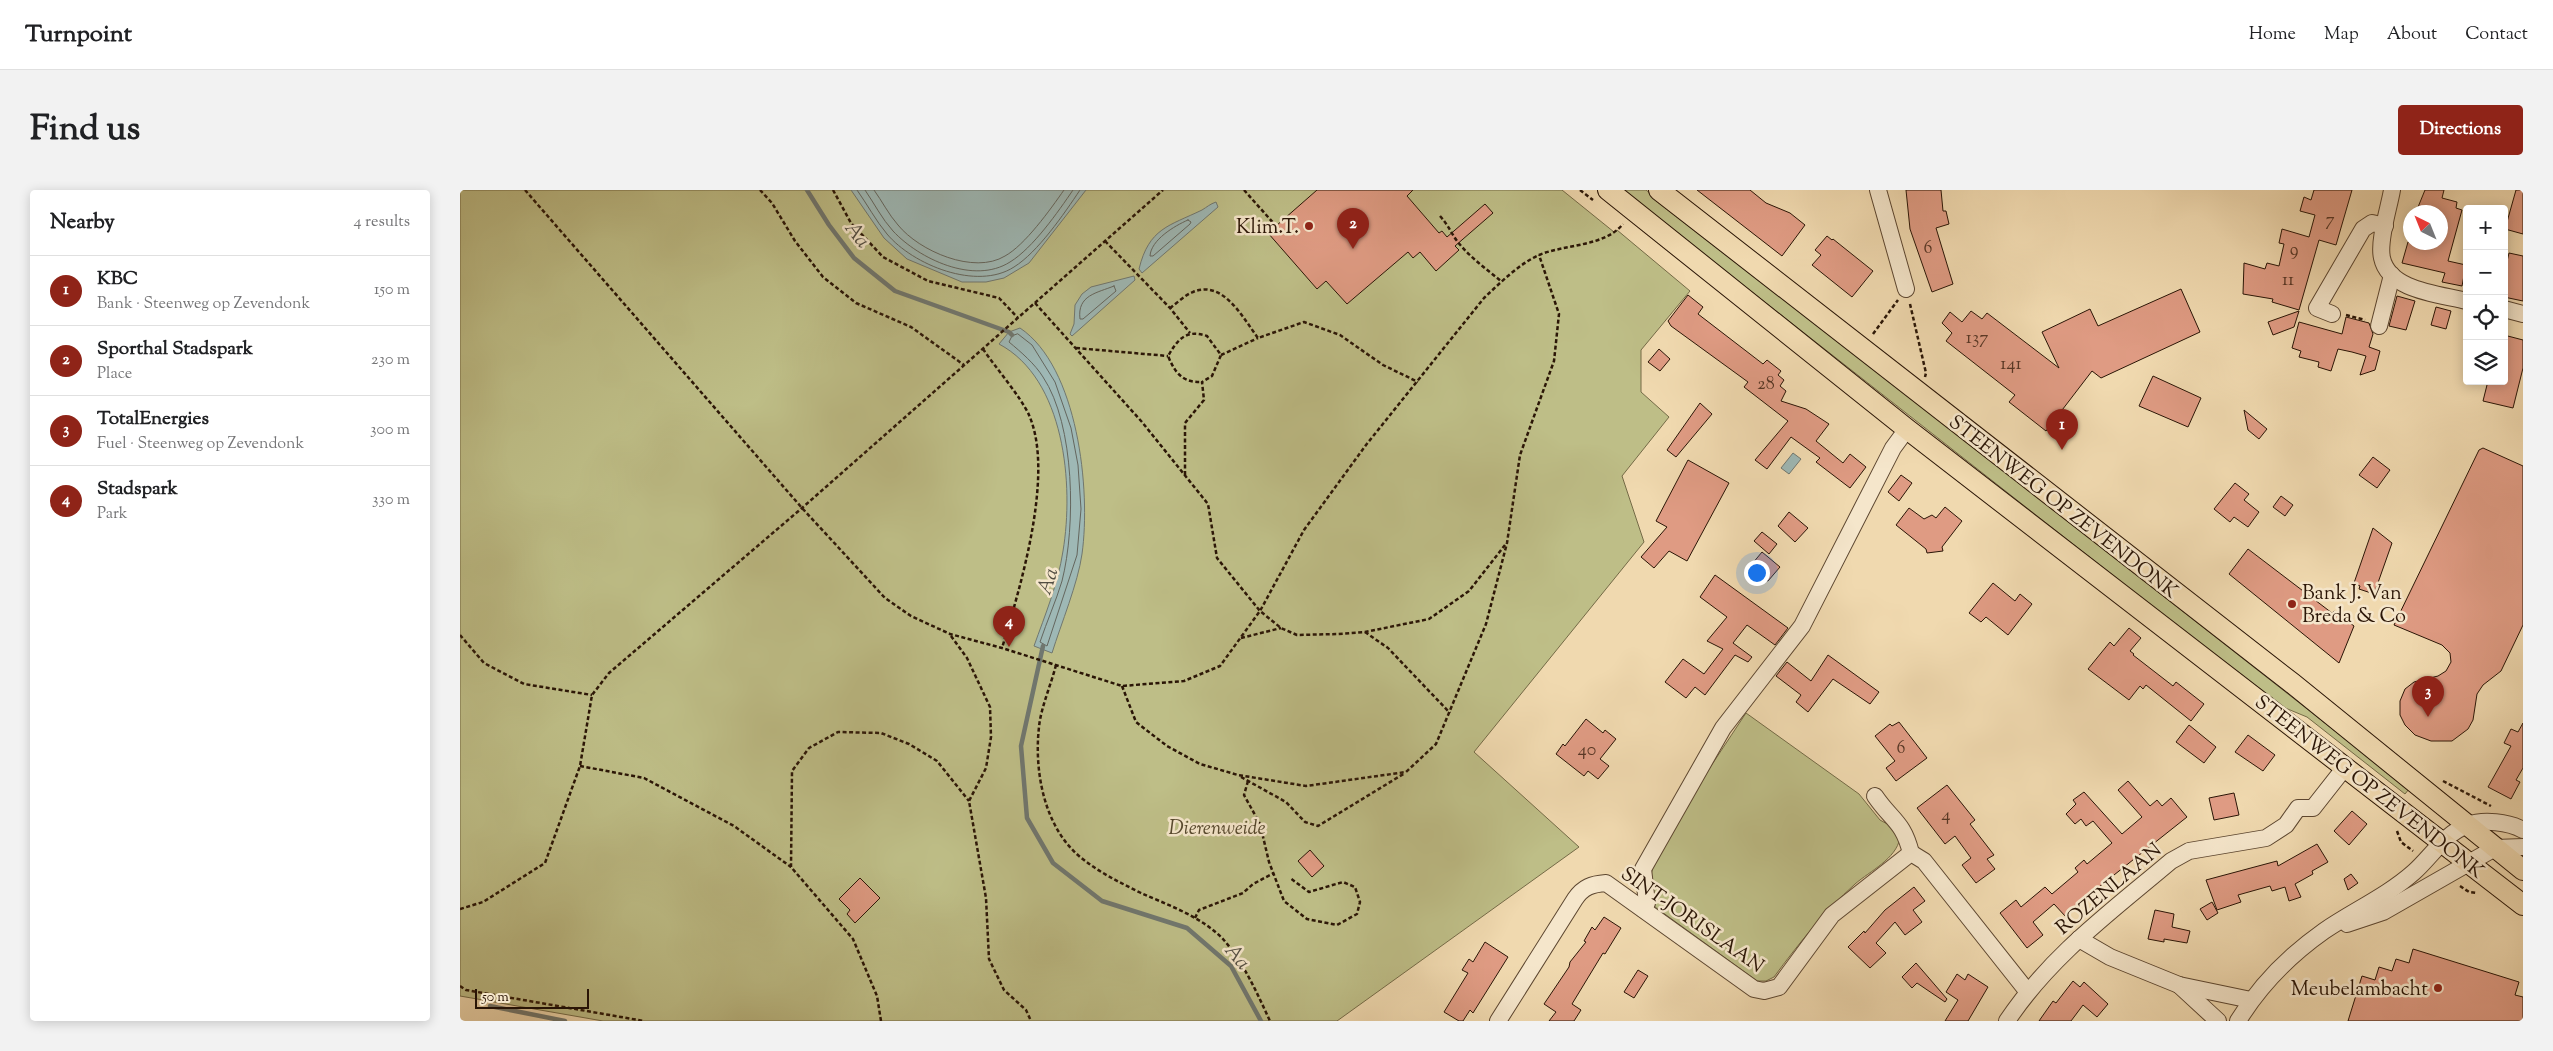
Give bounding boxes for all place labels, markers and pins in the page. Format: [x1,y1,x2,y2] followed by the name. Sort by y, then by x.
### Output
[1337,208,1369,249] pin: 2
[1236,214,1299,243] place label: Klim.T.
[1303,220,1315,232] marker: Klim.T.
[2046,409,2078,450] pin: 1
[2302,580,2406,632] place label: Bank J. Van Breda & Co
[2286,598,2298,610] marker: Bank J. Van Breda & Co
[993,606,1025,647] pin: 4
[2412,676,2444,717] pin: 3
[2291,976,2428,1005] place label: Meubelambacht
[2432,982,2444,994] marker: Meubelambacht

